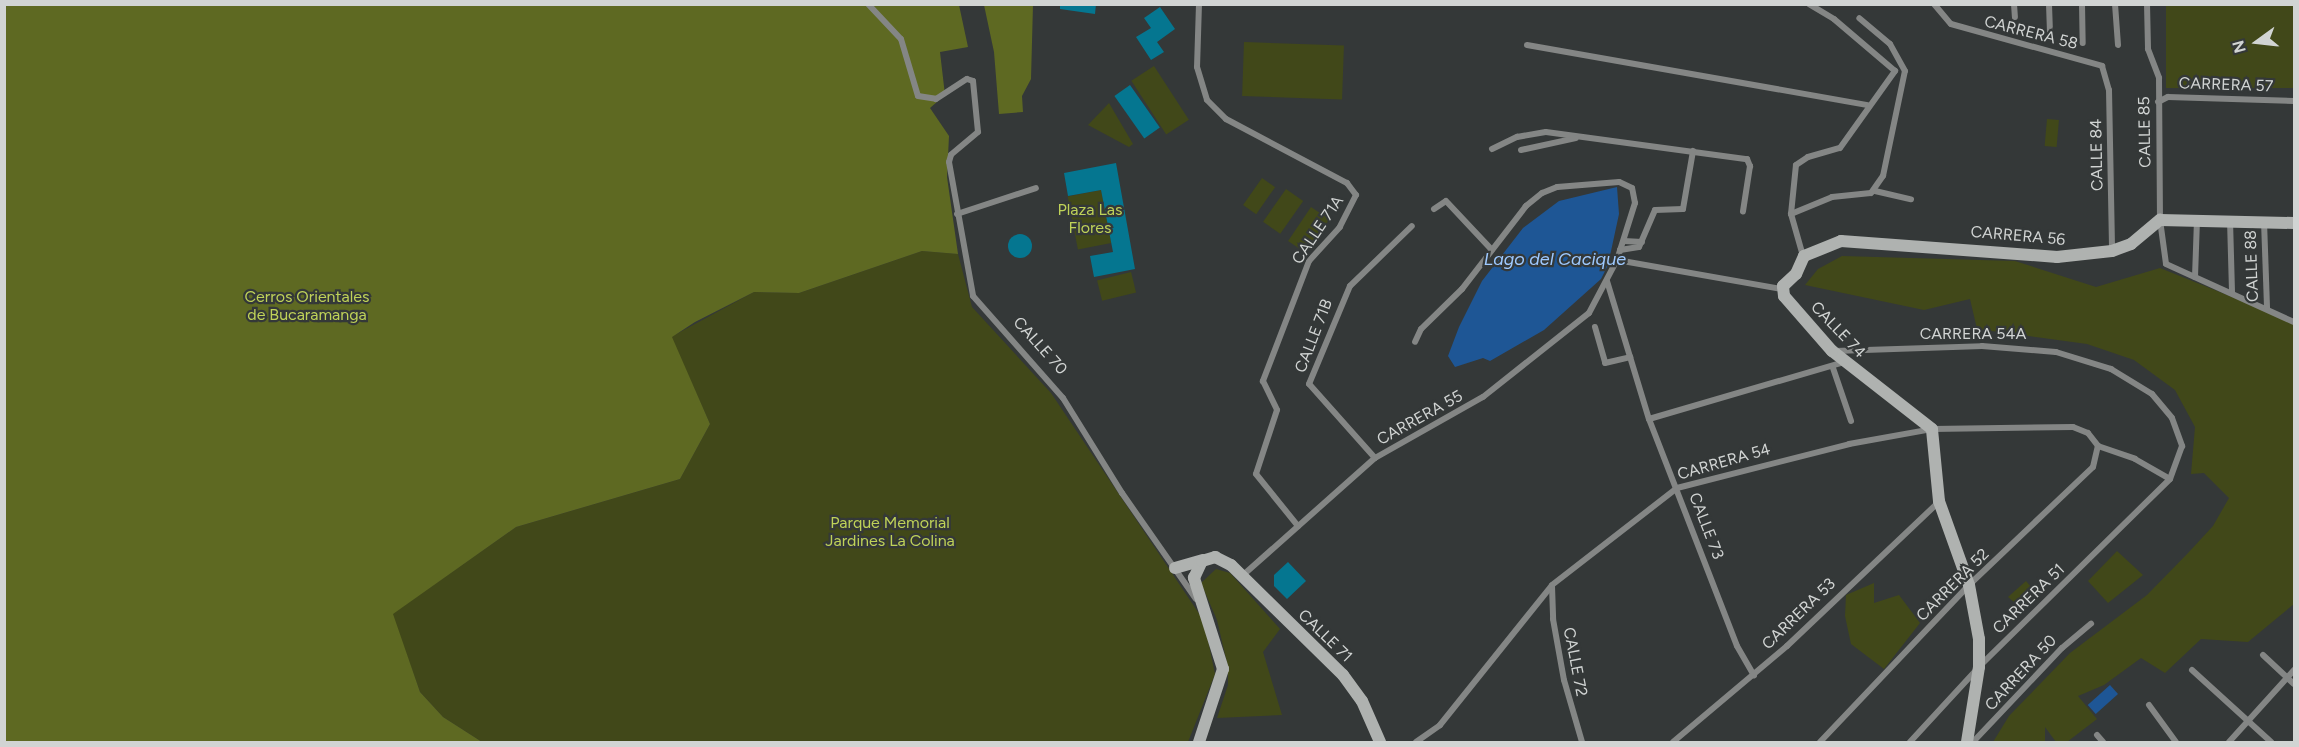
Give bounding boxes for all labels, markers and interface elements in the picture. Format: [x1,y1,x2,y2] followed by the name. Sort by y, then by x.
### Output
[1982,12,2080,54] street label: CARRERA 58
[2227,12,2287,72] north arrow
[2228,38,2250,55] text: N
[2178,74,2274,96] street label: CARRERA 57
[2135,96,2155,168] street label: CALLE 85
[2087,119,2107,191] street label: CALLE 84
[1288,192,1348,268] street label: CALLE 71A
[1058,200,1122,238] park label: Plaza Las Flores
[1970,222,2066,250] street label: CARRERA 56
[2241,230,2263,302] street label: CALLE 88
[1484,248,1626,270] water label: Lago del Cacique
[245,287,369,325] park label: Cerros Orientales de Bucaramanga
[1291,296,1337,376] street label: CALLE 71B
[1806,298,1870,362] street label: CALLE 74
[1009,313,1071,379] street label: CALLE 70
[1920,324,2026,344] street label: CARRERA 54A
[1374,387,1466,449] street label: CARRERA 55
[1675,440,1773,484] street label: CARRERA 54
[1685,490,1727,562] street label: CALLE 73
[825,513,955,551] park label: Parque Memorial Jardines La Colina
[1913,545,1993,625] street label: CARRERA 52
[1989,560,2069,638] street label: CARRERA 51
[1758,574,1840,654] street label: CARRERA 53
[1294,606,1356,666] street label: CALLE 71
[1559,626,1591,698] street label: CALLE 72
[1981,631,2061,715] street label: CARRERA 50

